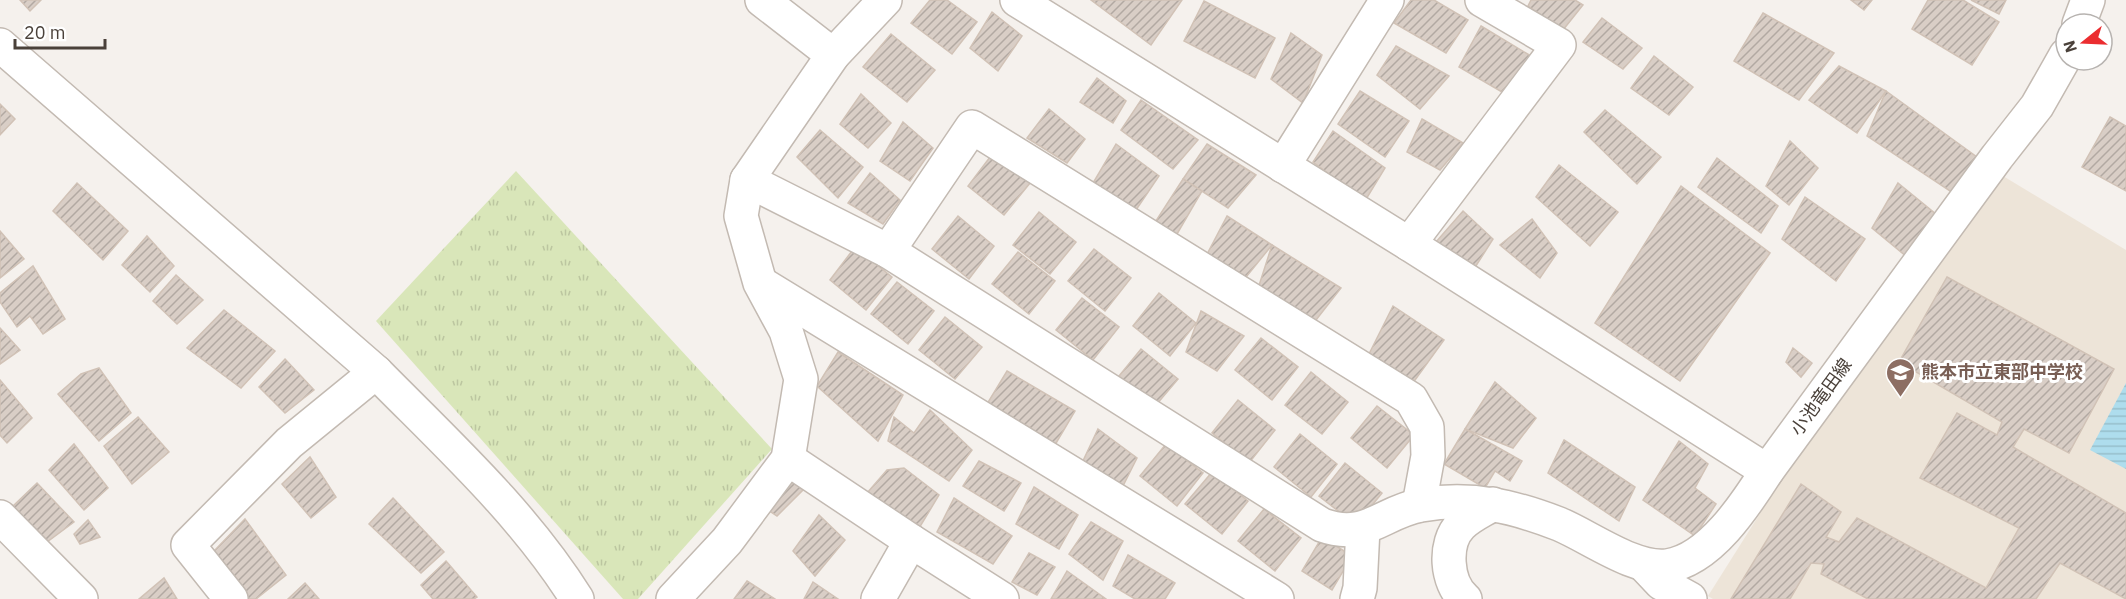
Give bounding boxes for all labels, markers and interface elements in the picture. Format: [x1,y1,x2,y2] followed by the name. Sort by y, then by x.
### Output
[15,12,105,50] scale bar
[2054,12,2114,72] north arrow
[24,21,66,44] text: 20 m
[2058,38,2081,55] text: N
[1785,354,1856,440] street label: 小池竜田線
[1884,356,1916,398] school or university icon: 熊本市立東部中学校
[1921,360,2083,383] place label: 熊本市立東部中学校

